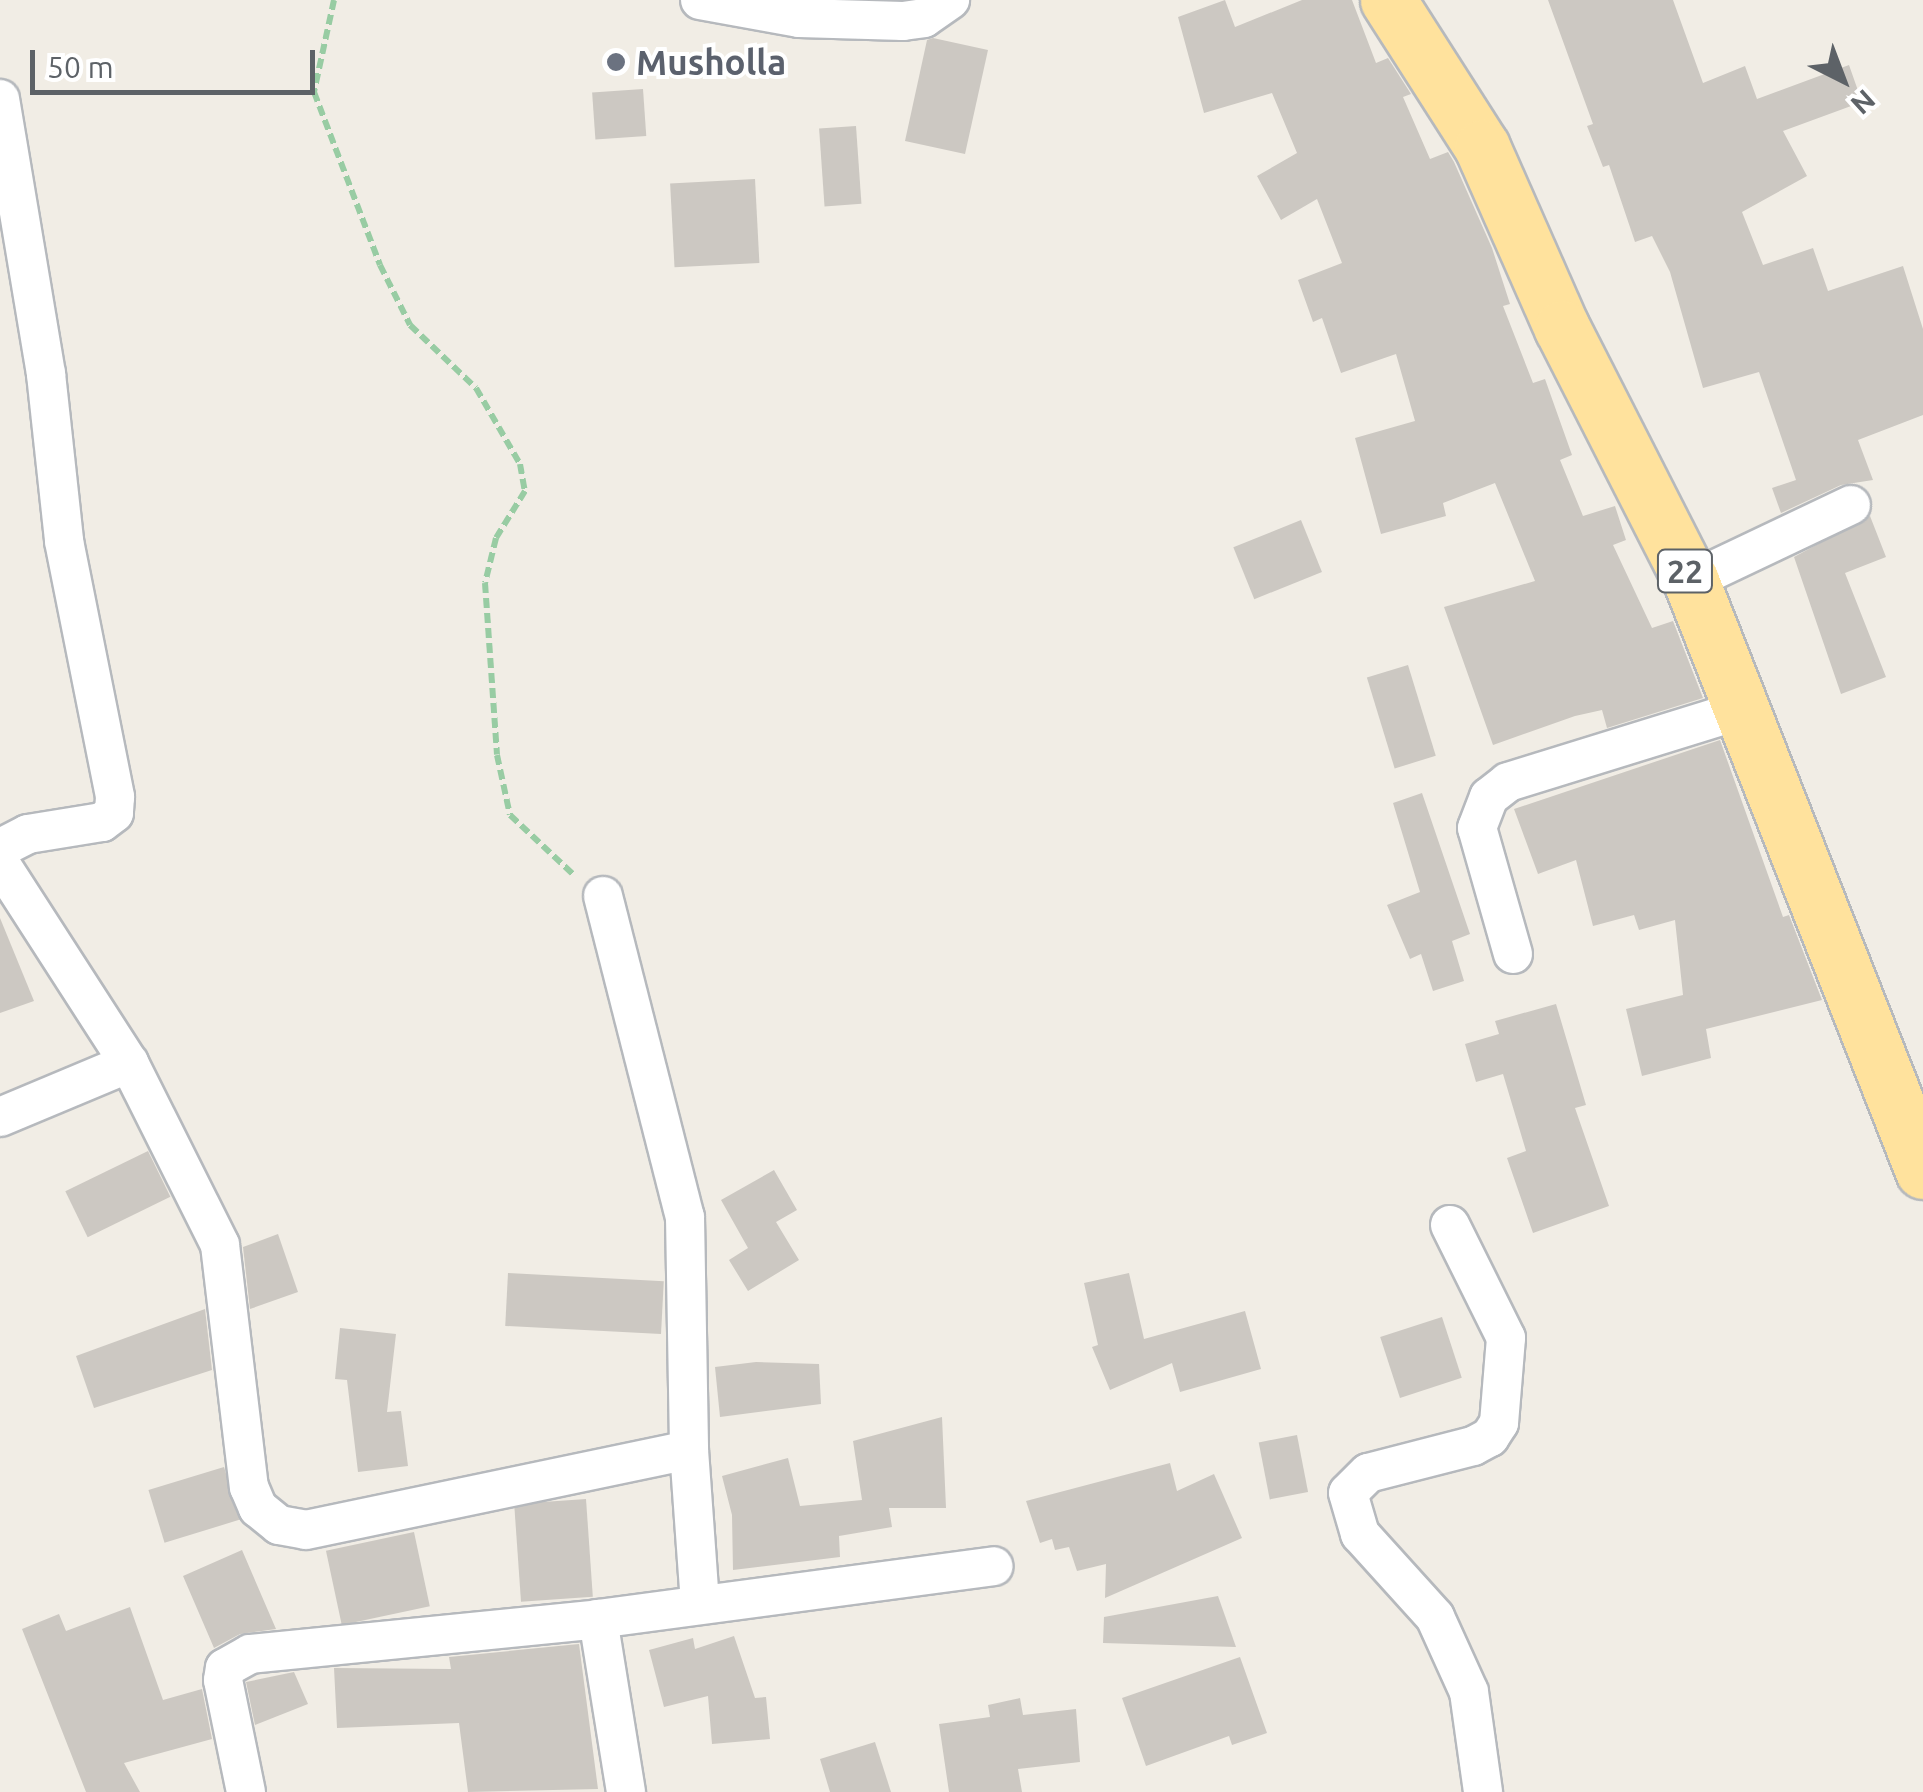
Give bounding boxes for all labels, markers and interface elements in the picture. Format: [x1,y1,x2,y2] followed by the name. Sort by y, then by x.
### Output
[35,30,320,92] scale bar
[1793,30,1893,130] north arrow
[636,41,786,83] place label: Musholla
[47,50,114,84] text: 50 m
[605,51,627,73] marker: Musholla
[1845,84,1882,121] text: N
[1655,544,1715,598] road number: 22

